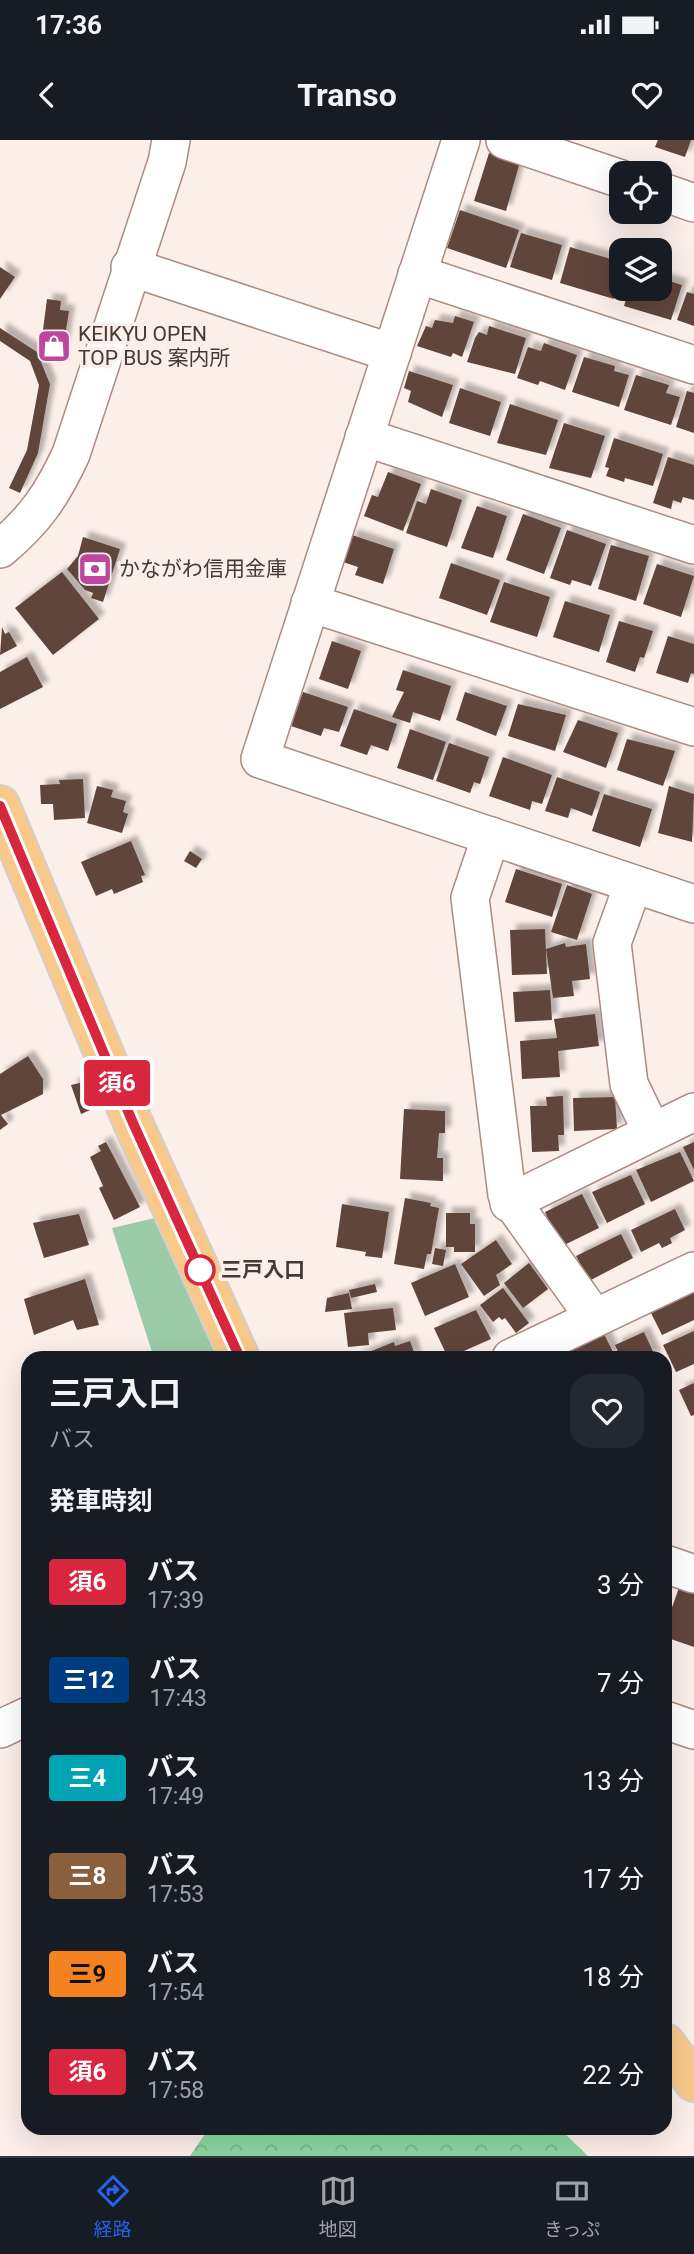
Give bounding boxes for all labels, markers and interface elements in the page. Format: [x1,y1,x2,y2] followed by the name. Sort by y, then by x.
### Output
[35,10,102,40] text: 17:36
[28,76,66,114] icon: back
[297,76,397,114] text: Transo
[628,76,666,114] icon: heart
[609,161,672,301] map controls
[609,161,672,224] button: locate
[609,238,672,301] button: layers
[78,322,231,370] place label: KEIKYU OPEN TOP BUS 案内所
[35,327,73,365] shop icon: KEIKYU OPEN TOP BUS 案内所
[76,550,114,588] bank icon: かながわ信用金庫
[119,557,287,581] place label: かながわ信用金庫
[86,1060,148,1106] line badge: 須6
[98,1069,136,1097] text: 須6
[185,1255,215,1285] marker: 三戸入口
[221,1258,305,1282] place label: 三戸入口
[49,1374,181,1413] text: 三戸入口
[570,1374,644,1448] button: heart
[49,1426,95,1453] text: バス
[49,1486,153,1516] text: 発車時刻
[147,1556,199,1586] text: バス
[69,1568,106,1596] text: 須6
[597,1570,644,1600] text: 3 分
[147,1587,204,1614] text: 17:39
[150,1654,202,1684] text: バス
[63,1666,115,1694] text: 三12
[597,1668,644,1698] text: 7 分
[150,1685,207,1712] text: 17:43
[147,1752,199,1782] text: バス
[69,1764,106,1792] text: 三4
[582,1766,644,1796] text: 13 分
[147,1783,204,1810] text: 17:49
[147,1850,199,1880] text: バス
[69,1862,106,1890] text: 三8
[582,1864,644,1894] text: 17 分
[147,1881,204,1908] text: 17:53
[147,1948,199,1978] text: バス
[69,1960,106,1988] text: 三9
[582,1962,644,1992] text: 18 分
[147,1979,204,2006] text: 17:54
[147,2046,199,2076] text: バス
[69,2058,106,2086] text: 須6
[582,2060,644,2090] text: 22 分
[147,2077,204,2104] text: 17:58
[94,2172,132,2241] tab: 経路
[319,2172,357,2241] tab: 地図
[544,2172,600,2241] tab: きっぷ

